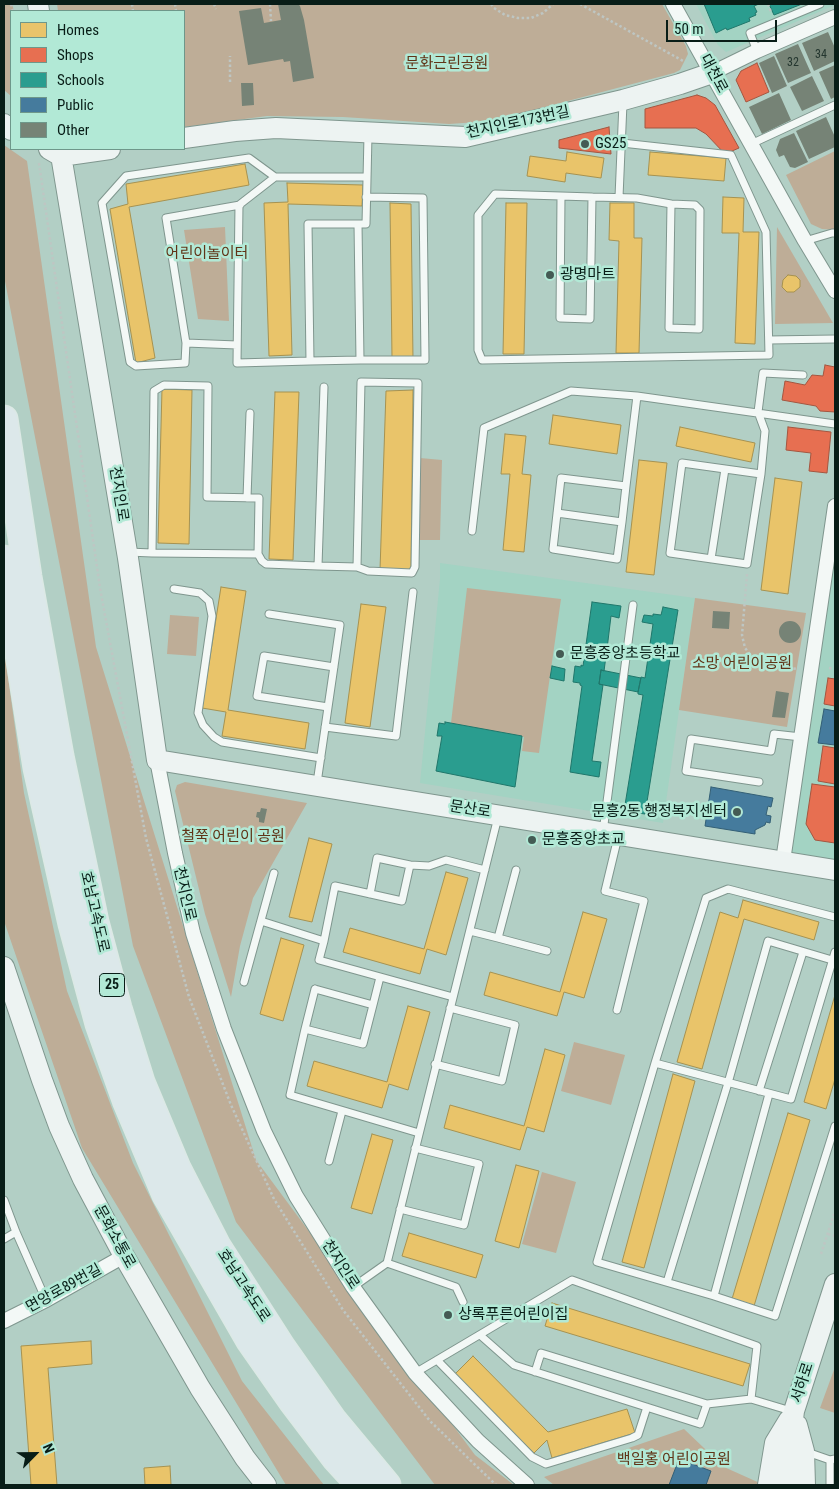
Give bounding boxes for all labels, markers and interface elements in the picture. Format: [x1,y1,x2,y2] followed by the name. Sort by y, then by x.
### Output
[10,10,185,150] legend
[669,10,780,42] scale bar
[674,20,704,38] text: 50 m
[57,21,99,39] text: Homes
[57,46,94,64] text: Shops
[815,48,827,62] house number: 34
[695,51,731,97] street label: 대천로
[406,55,488,73] park label: 문화근린공원
[787,56,799,70] house number: 32
[57,71,104,89] text: Schools
[57,96,94,114] text: Public
[465,103,571,143] street label: 천지인로173번길
[57,121,89,139] text: Other
[595,135,626,153] place label: GS25
[579,138,591,150] marker: GS25
[166,245,248,263] park label: 어린이놀이터
[560,266,615,284] place label: 광명마트
[544,269,556,281] marker: 광명마트
[105,465,131,523] street label: 천지인로
[570,645,680,663] place label: 문흥중앙초등학교
[554,648,566,660] marker: 문흥중앙초등학교
[692,655,792,673] park label: 소망 어린이공원
[448,798,492,822] street label: 문산로
[592,803,727,821] place label: 문흥2동 행정복지센터
[731,806,743,818] marker: 문흥2동 행정복지센터
[181,828,285,846] park label: 철쭉 어린이 공원
[542,831,625,849] place label: 문흥중앙초교
[526,834,538,846] marker: 문흥중앙초교
[169,865,199,923] street label: 천지인로
[76,870,112,954] street label: 호남고속도로
[100,974,124,996] road number: 25
[89,1202,139,1272] street label: 문화소통로
[317,1237,363,1293] street label: 천지인로
[213,1246,273,1326] street label: 호남고속도로
[23,1261,105,1317] street label: 면앙로89번길
[458,1306,568,1324] place label: 상록푸른어린이집
[442,1309,454,1321] marker: 상록푸른어린이집
[788,1361,818,1405] street label: 서하로
[10,1429,60,1479] north arrow
[40,1441,58,1455] text: N
[617,1451,731,1469] park label: 백일홍 어린이공원

